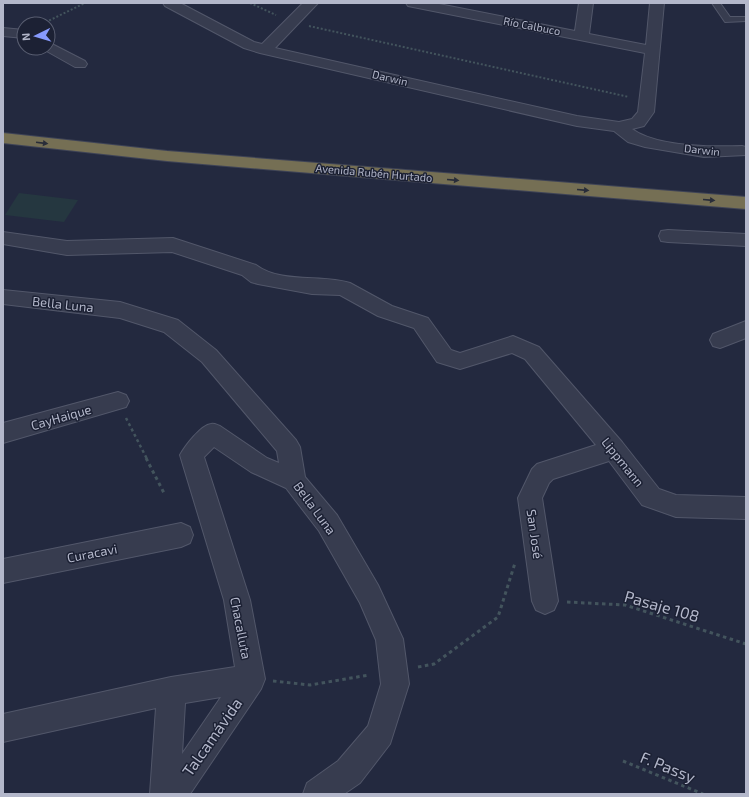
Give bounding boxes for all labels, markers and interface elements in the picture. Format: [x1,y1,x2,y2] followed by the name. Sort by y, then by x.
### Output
[502,14,562,37] street label: Río Calbuco
[16,16,56,56] north arrow
[19,32,32,41] text: N
[371,67,409,88] street label: Darwin
[36,140,48,146] one-way arrow
[684,141,721,158] street label: Darwin
[315,161,433,184] street label: Avenida Rubén Hurtado
[447,176,459,183] one-way arrow
[577,187,589,194] one-way arrow
[703,197,715,204] one-way arrow
[32,293,94,315] street label: Bella Luna
[29,401,93,433] street label: CayHaique
[598,434,648,490] street label: Lippmann
[290,478,340,538] street label: Bella Luna
[524,508,546,560] street label: San José
[66,540,118,566] street label: Curacavi
[622,586,702,626] street label: Pasaje 108
[227,596,255,660] street label: Chacalluta
[178,694,246,779] street label: Talcamávida
[638,747,699,786] street label: F. Passy

